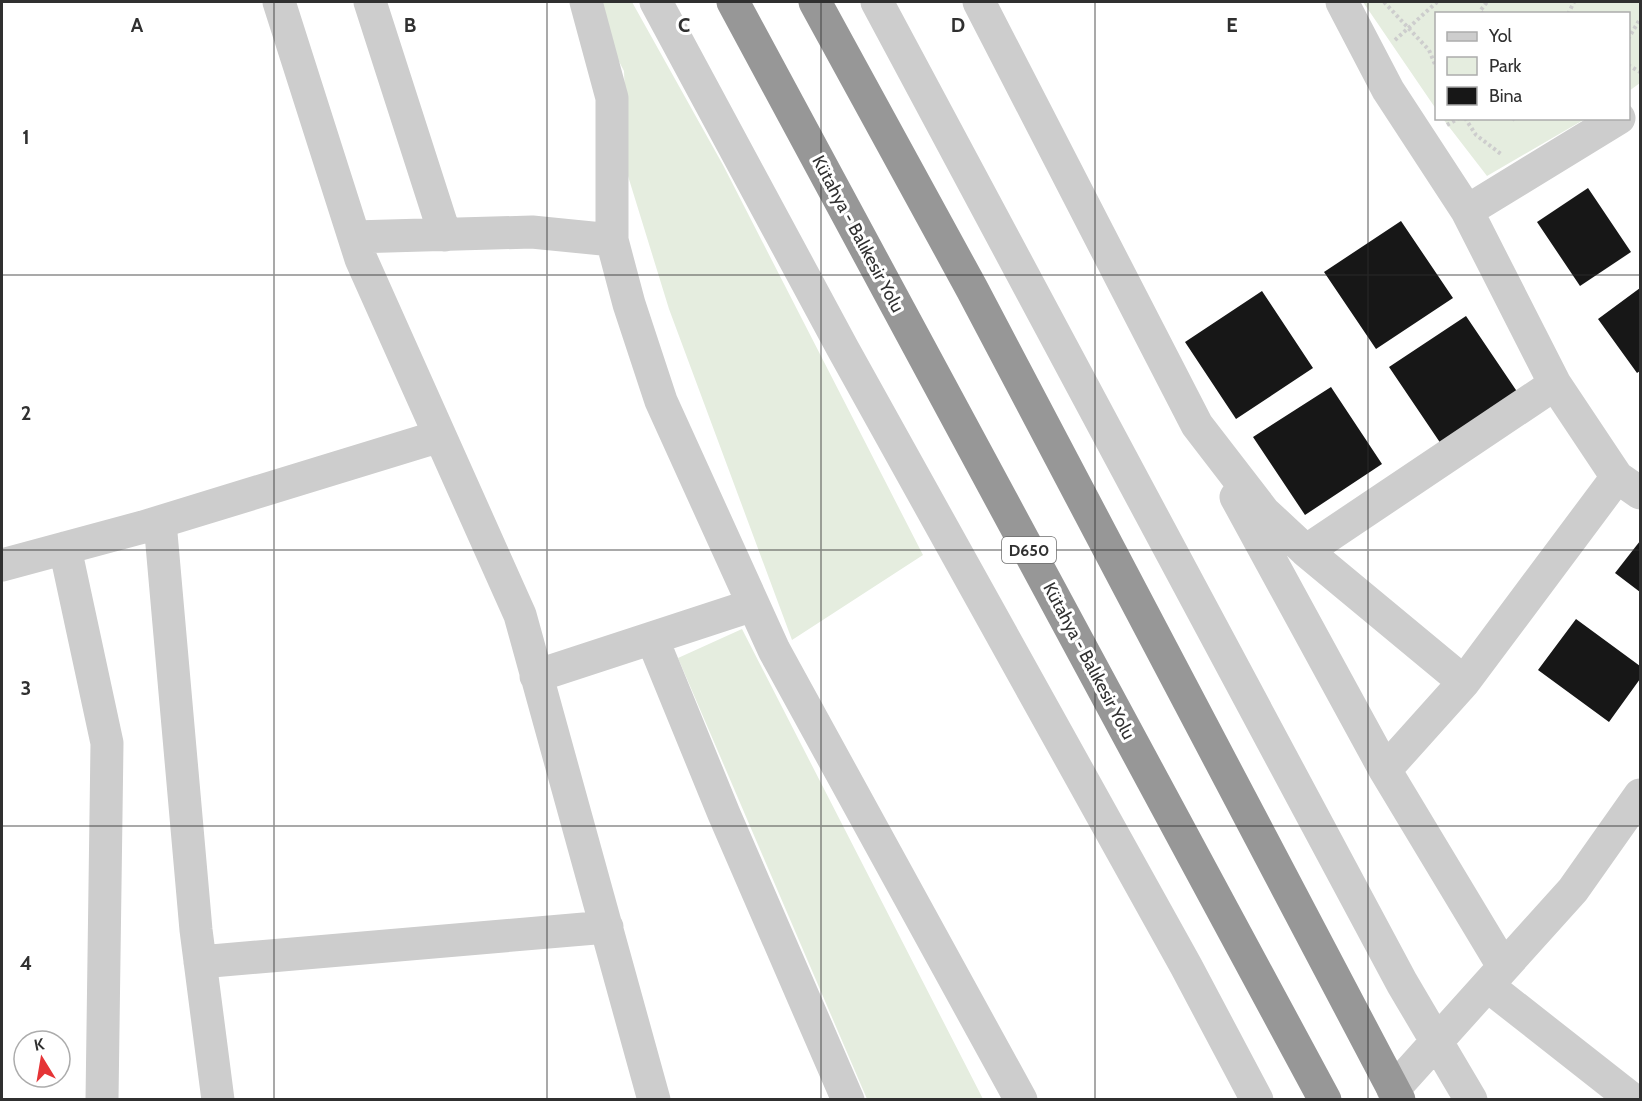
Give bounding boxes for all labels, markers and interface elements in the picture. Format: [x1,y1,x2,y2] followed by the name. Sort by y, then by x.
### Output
[1435,12,1630,120] legend
[131,13,144,37] text: A
[404,13,416,37] text: B
[678,13,690,37] text: C
[951,13,965,37] text: D
[1226,13,1238,37] text: E
[1488,25,1513,47] text: Yol
[1489,55,1522,77] text: Park
[1489,85,1523,107] text: Bina
[22,125,30,149] text: 1
[807,152,909,316] street label: Kütahya - Balıkesir Yolu
[21,401,31,425] text: 2
[1002,537,1056,563] road number: D650
[1038,579,1140,743] street label: Kütahya - Balıkesir Yolu
[21,676,31,700] text: 3
[20,951,32,975] text: 4
[12,1029,72,1089] north arrow
[32,1034,46,1055] text: K

